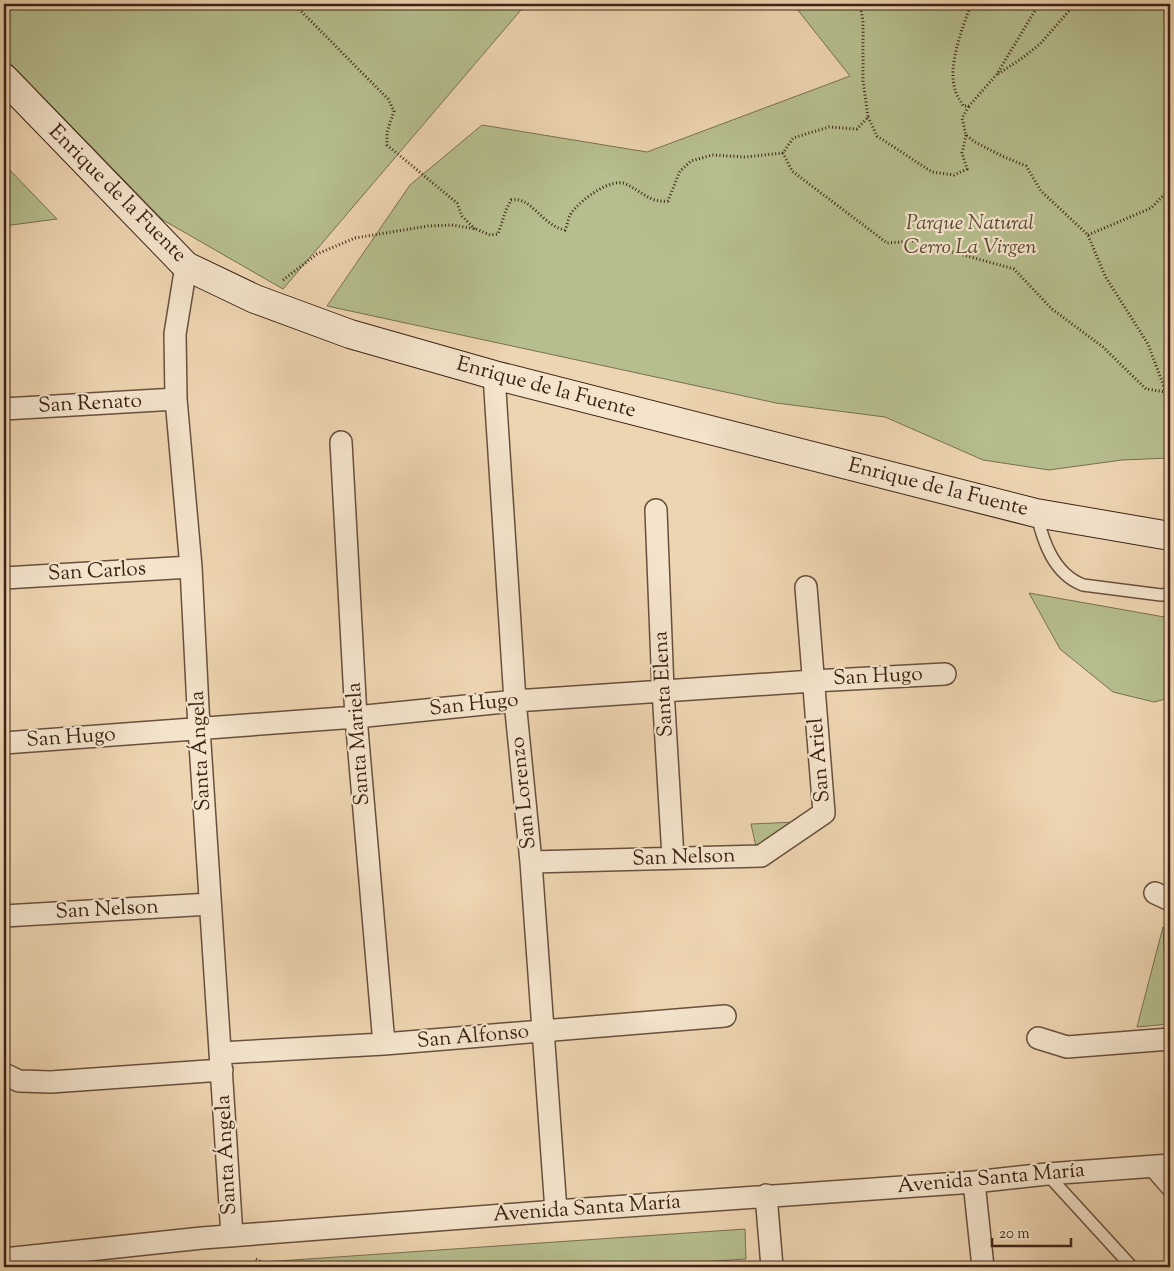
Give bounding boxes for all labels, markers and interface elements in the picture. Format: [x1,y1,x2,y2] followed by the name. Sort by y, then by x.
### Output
[41,118,193,270] street label: Enrique de la Fuente
[903,209,1037,263] park label: Parque Natural Cerro La Virgen
[453,350,639,426] street label: Enrique de la Fuente
[37,386,143,422] street label: San Renato
[845,451,1031,525] street label: Enrique de la Fuente
[47,554,147,590] street label: San Carlos
[646,630,682,738] street label: Santa Elena
[833,660,923,694] street label: San Hugo
[340,681,378,807] street label: Santa Mariela
[428,685,520,725] street label: San Hugo
[183,690,219,812] street label: Santa Ángela
[801,716,839,804] street label: San Ariel
[25,720,117,756] street label: San Hugo
[503,735,545,851] street label: San Lorenzo
[632,841,736,875] street label: San Nelson
[55,892,159,928] street label: San Nelson
[416,1017,530,1057] street label: San Alfonso
[209,1094,245,1216] street label: Santa Ángela
[896,1156,1086,1202] street label: Avenida Santa María
[492,1187,682,1231] street label: Avenida Santa María
[992,1216,1070,1248] scale bar
[999,1224,1030,1245] text: 20 m

